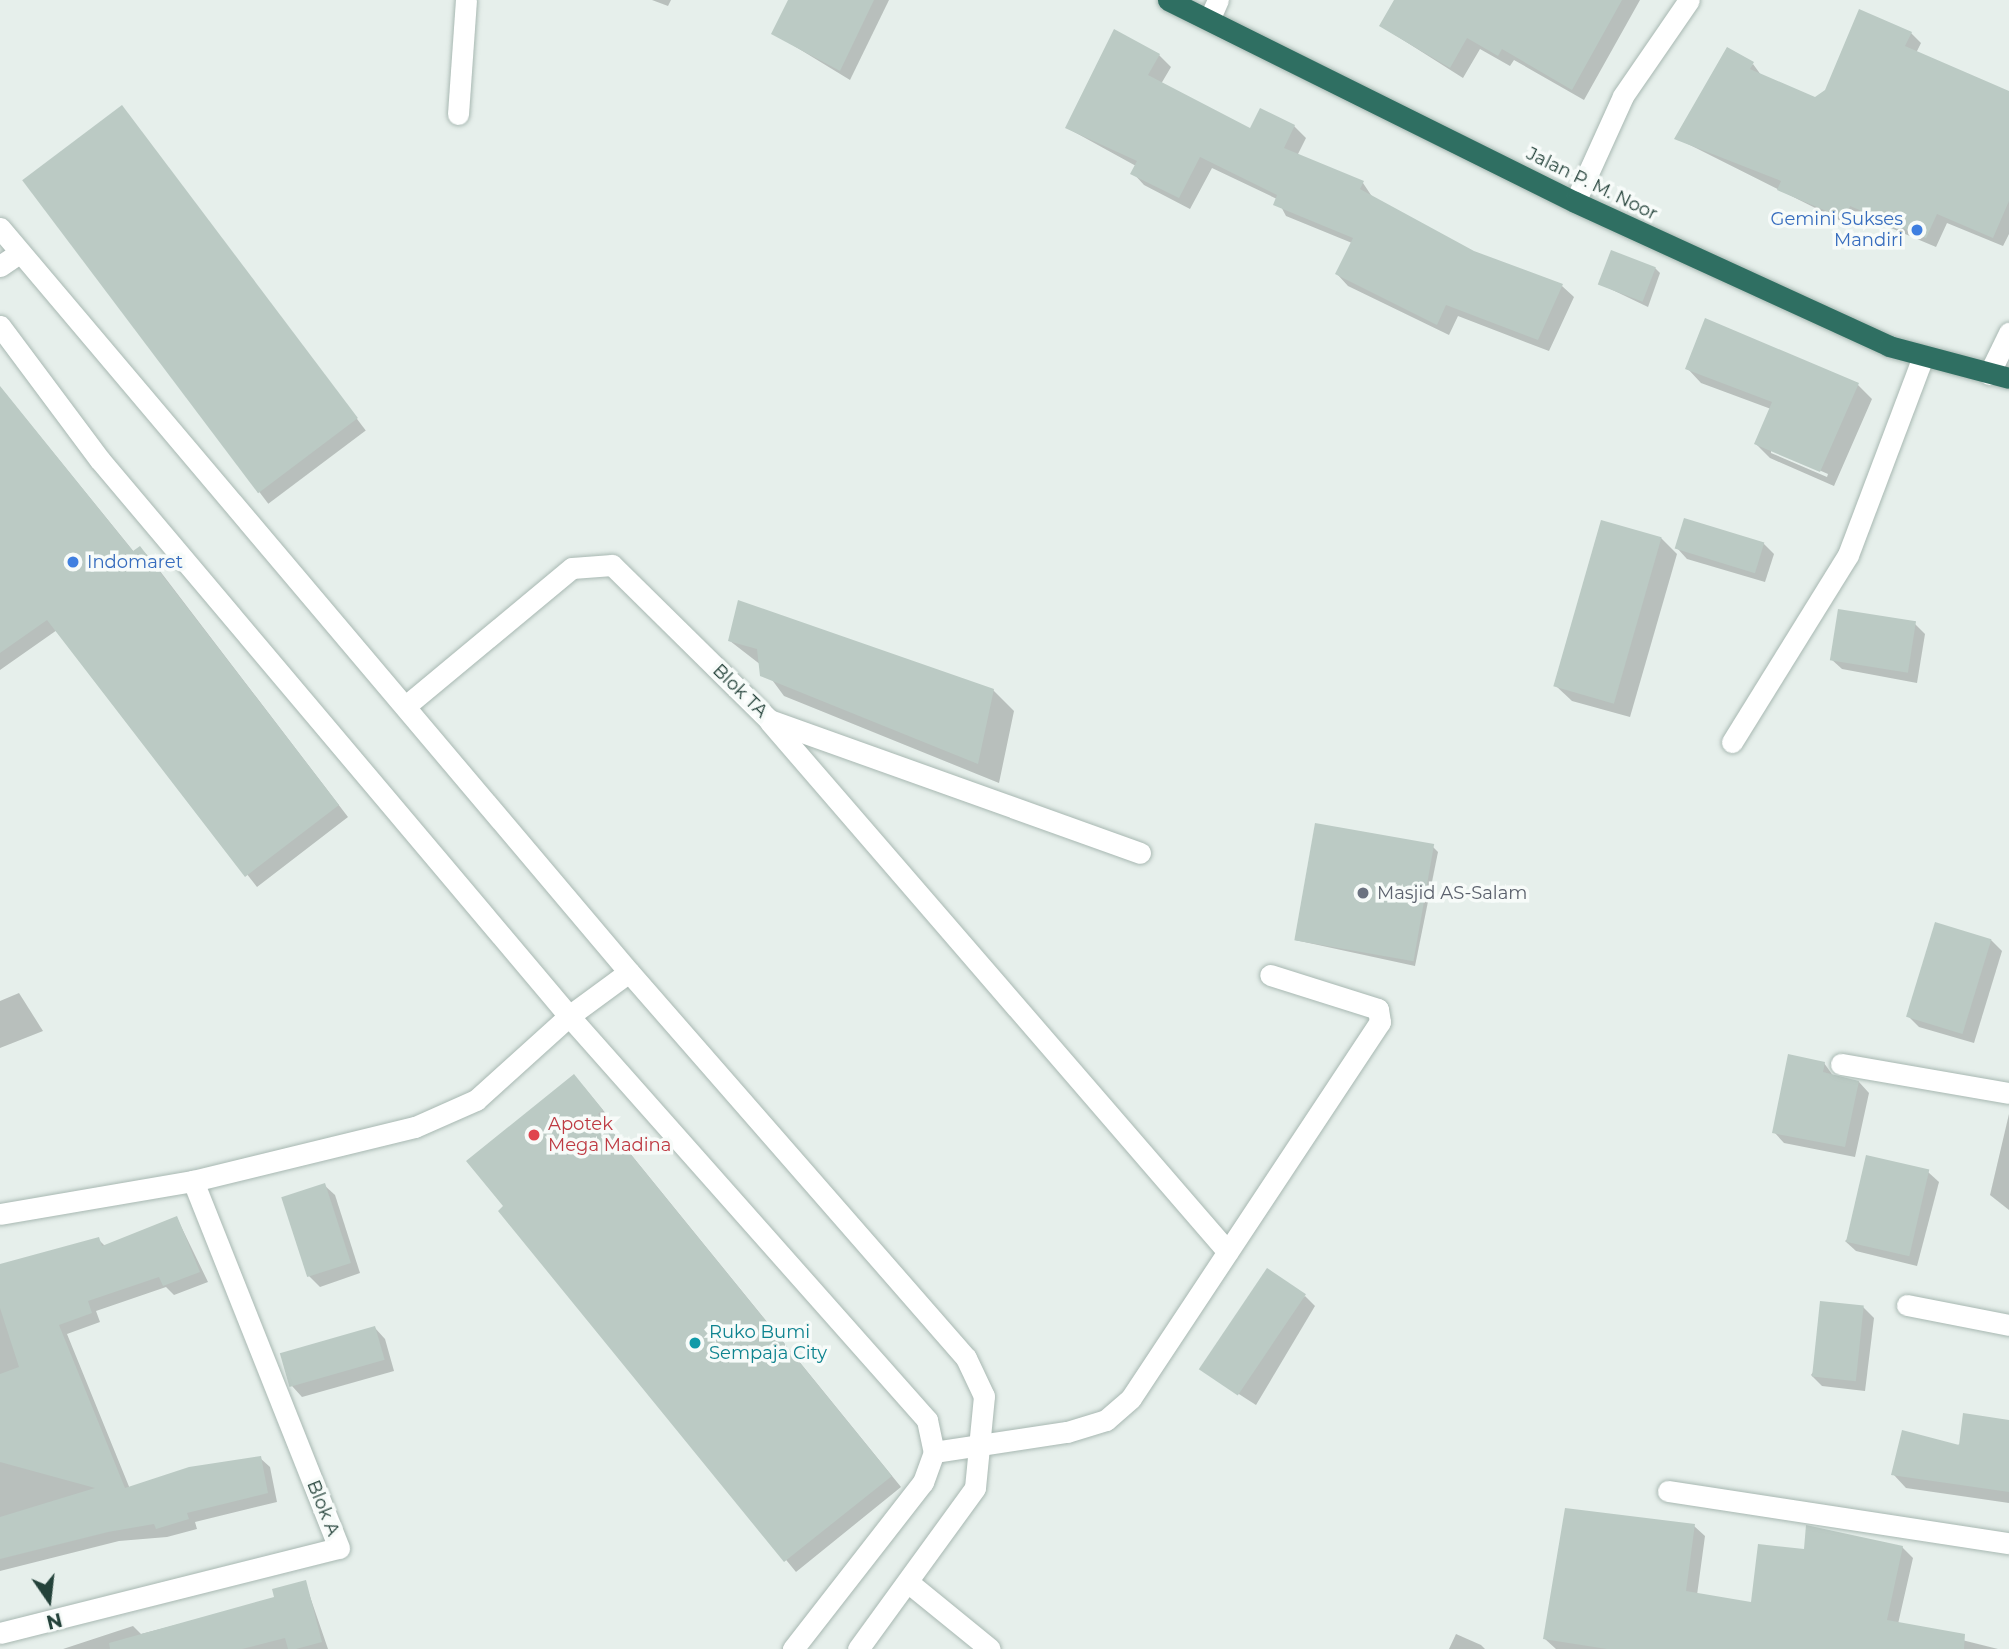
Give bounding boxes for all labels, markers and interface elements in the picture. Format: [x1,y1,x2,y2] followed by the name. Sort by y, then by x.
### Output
[1523,143,1661,225] street label: Jalan P. M. Noor
[1770,209,1903,252] place label: Gemini Sukses Mandiri
[1909,222,1925,238] marker: Gemini Sukses Mandiri
[87,551,183,573] place label: Indomaret
[65,554,81,570] marker: Indomaret
[708,660,772,722] street label: Blok TA
[1377,882,1527,904] place label: Masjid AS-Salam
[1355,885,1371,901] marker: Masjid AS-Salam
[548,1114,671,1156] place label: Apotek Mega Madina
[526,1127,542,1143] marker: Apotek Mega Madina
[709,1322,827,1364] place label: Ruko Bumi Sempaja City
[687,1335,703,1351] marker: Ruko Bumi Sempaja City
[302,1477,344,1539] street label: Blok A
[14,1565,84,1635] north arrow
[44,1608,64,1634] text: N

